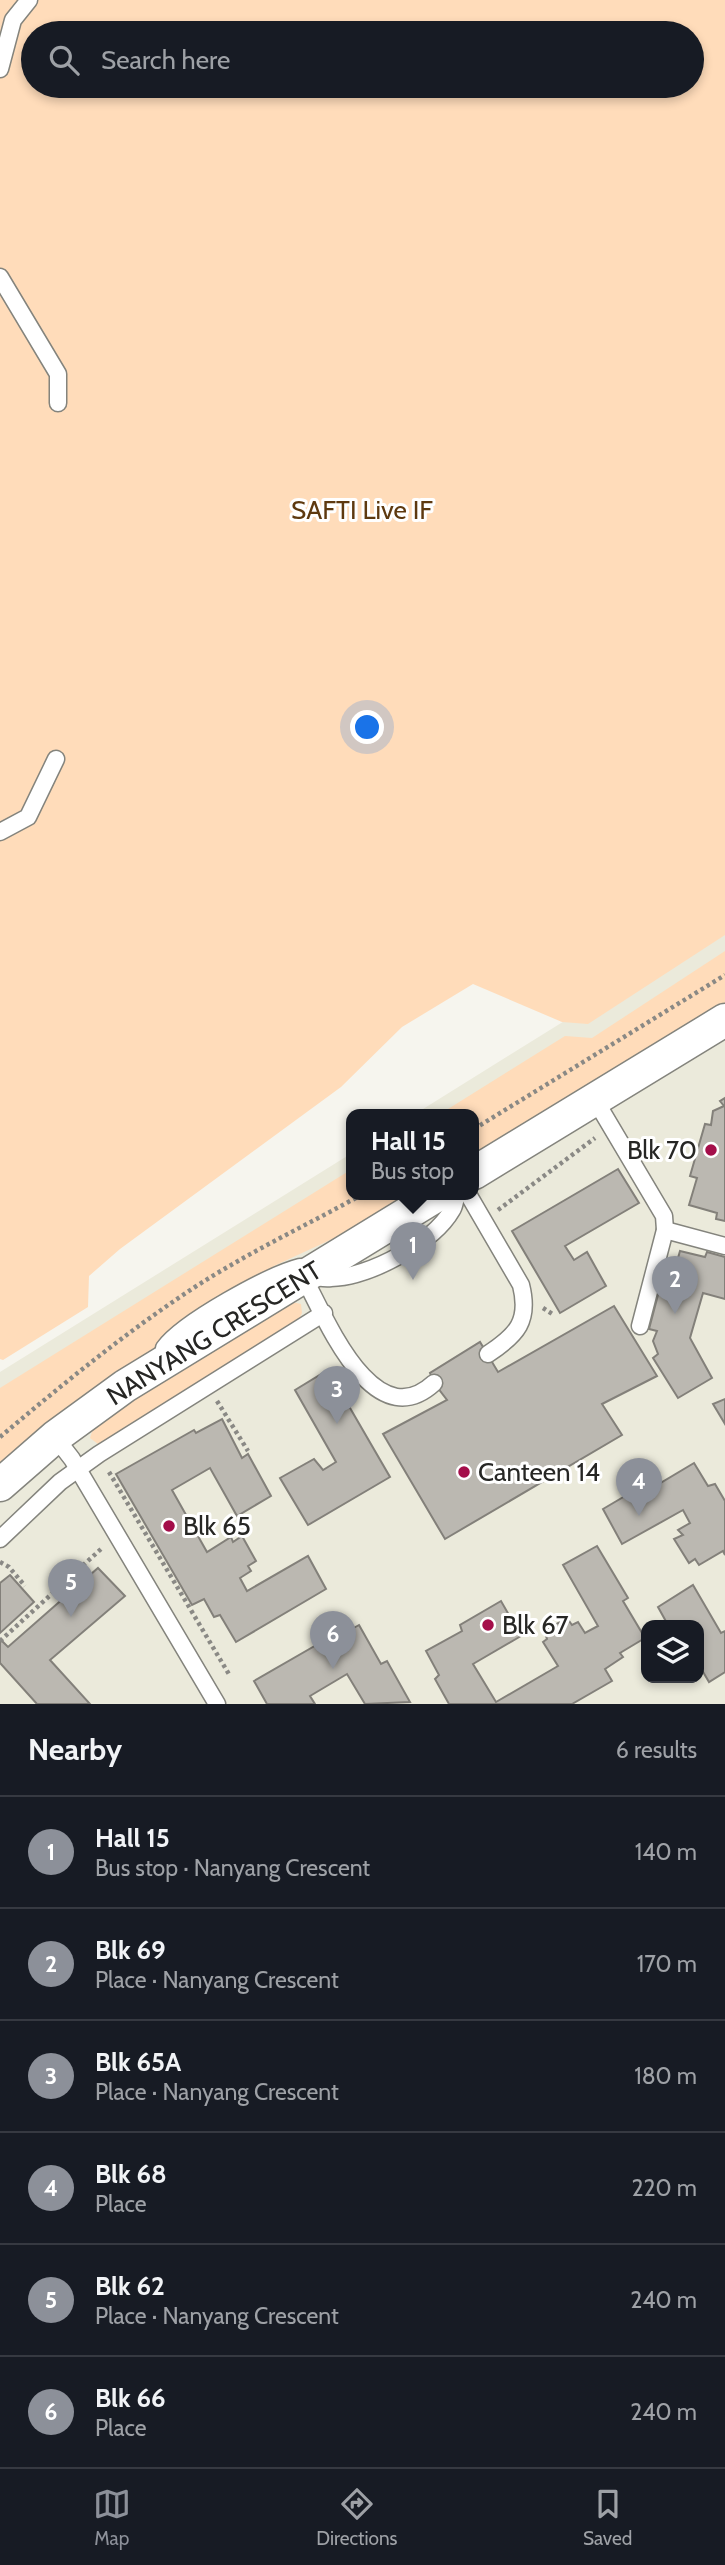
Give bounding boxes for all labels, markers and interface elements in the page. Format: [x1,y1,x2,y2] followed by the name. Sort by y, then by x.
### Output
[21,21,704,98] search box
[45,41,83,79] icon: search
[101,44,230,76] text: Search here
[291,494,433,526] park label: SAFTI Live IF
[350,710,384,744] your location
[346,1109,479,1200] popup
[371,1125,446,1157] text: Hall 15
[627,1134,697,1166] place label: Blk 70
[703,1142,719,1158] marker: Blk 70
[371,1157,454,1185] text: Bus stop
[390,1222,436,1280] pin: 1
[101,1254,327,1412] street label: NANYANG CRESCENT
[652,1256,698,1314] pin: 2
[314,1366,360,1424] pin: 3
[478,1456,600,1488] place label: Canteen 14
[616,1458,662,1516] pin: 4
[456,1464,472,1480] marker: Canteen 14
[183,1510,251,1542] place label: Blk 65
[161,1518,177,1534] marker: Blk 65
[48,1559,94,1617] pin: 5
[502,1609,569,1641] place label: Blk 67
[310,1611,356,1669] pin: 6
[480,1617,496,1633] marker: Blk 67
[641,1620,704,1683] map controls
[641,1620,704,1683] button: layers
[28,1731,122,1768] text: Nearby
[616,1736,697,1764] text: 6 results
[95,1822,170,1854] text: Hall 15
[47,1838,55,1866] text: 1
[635,1838,697,1866] text: 140 m
[95,1854,370,1882] text: Bus stop · Nanyang Crescent
[95,1934,166,1966] text: Blk 69
[45,1950,57,1978] text: 2
[637,1950,697,1978] text: 170 m
[95,1966,339,1994] text: Place · Nanyang Crescent
[95,2046,181,2078] text: Blk 65A
[45,2062,57,2090] text: 3
[634,2062,697,2090] text: 180 m
[95,2078,339,2106] text: Place · Nanyang Crescent
[95,2158,167,2190] text: Blk 68
[44,2174,58,2202] text: 4
[631,2174,697,2202] text: 220 m
[95,2190,147,2218] text: Place
[95,2270,165,2302] text: Blk 62
[45,2286,57,2314] text: 5
[630,2286,697,2314] text: 240 m
[95,2302,339,2330] text: Place · Nanyang Crescent
[95,2382,166,2414] text: Blk 66
[45,2398,57,2426] text: 6
[630,2398,697,2426] text: 240 m
[95,2414,147,2442] text: Place
[93,2485,131,2550] tab: Map
[316,2485,397,2550] tab: Directions
[583,2485,632,2550] tab: Saved

